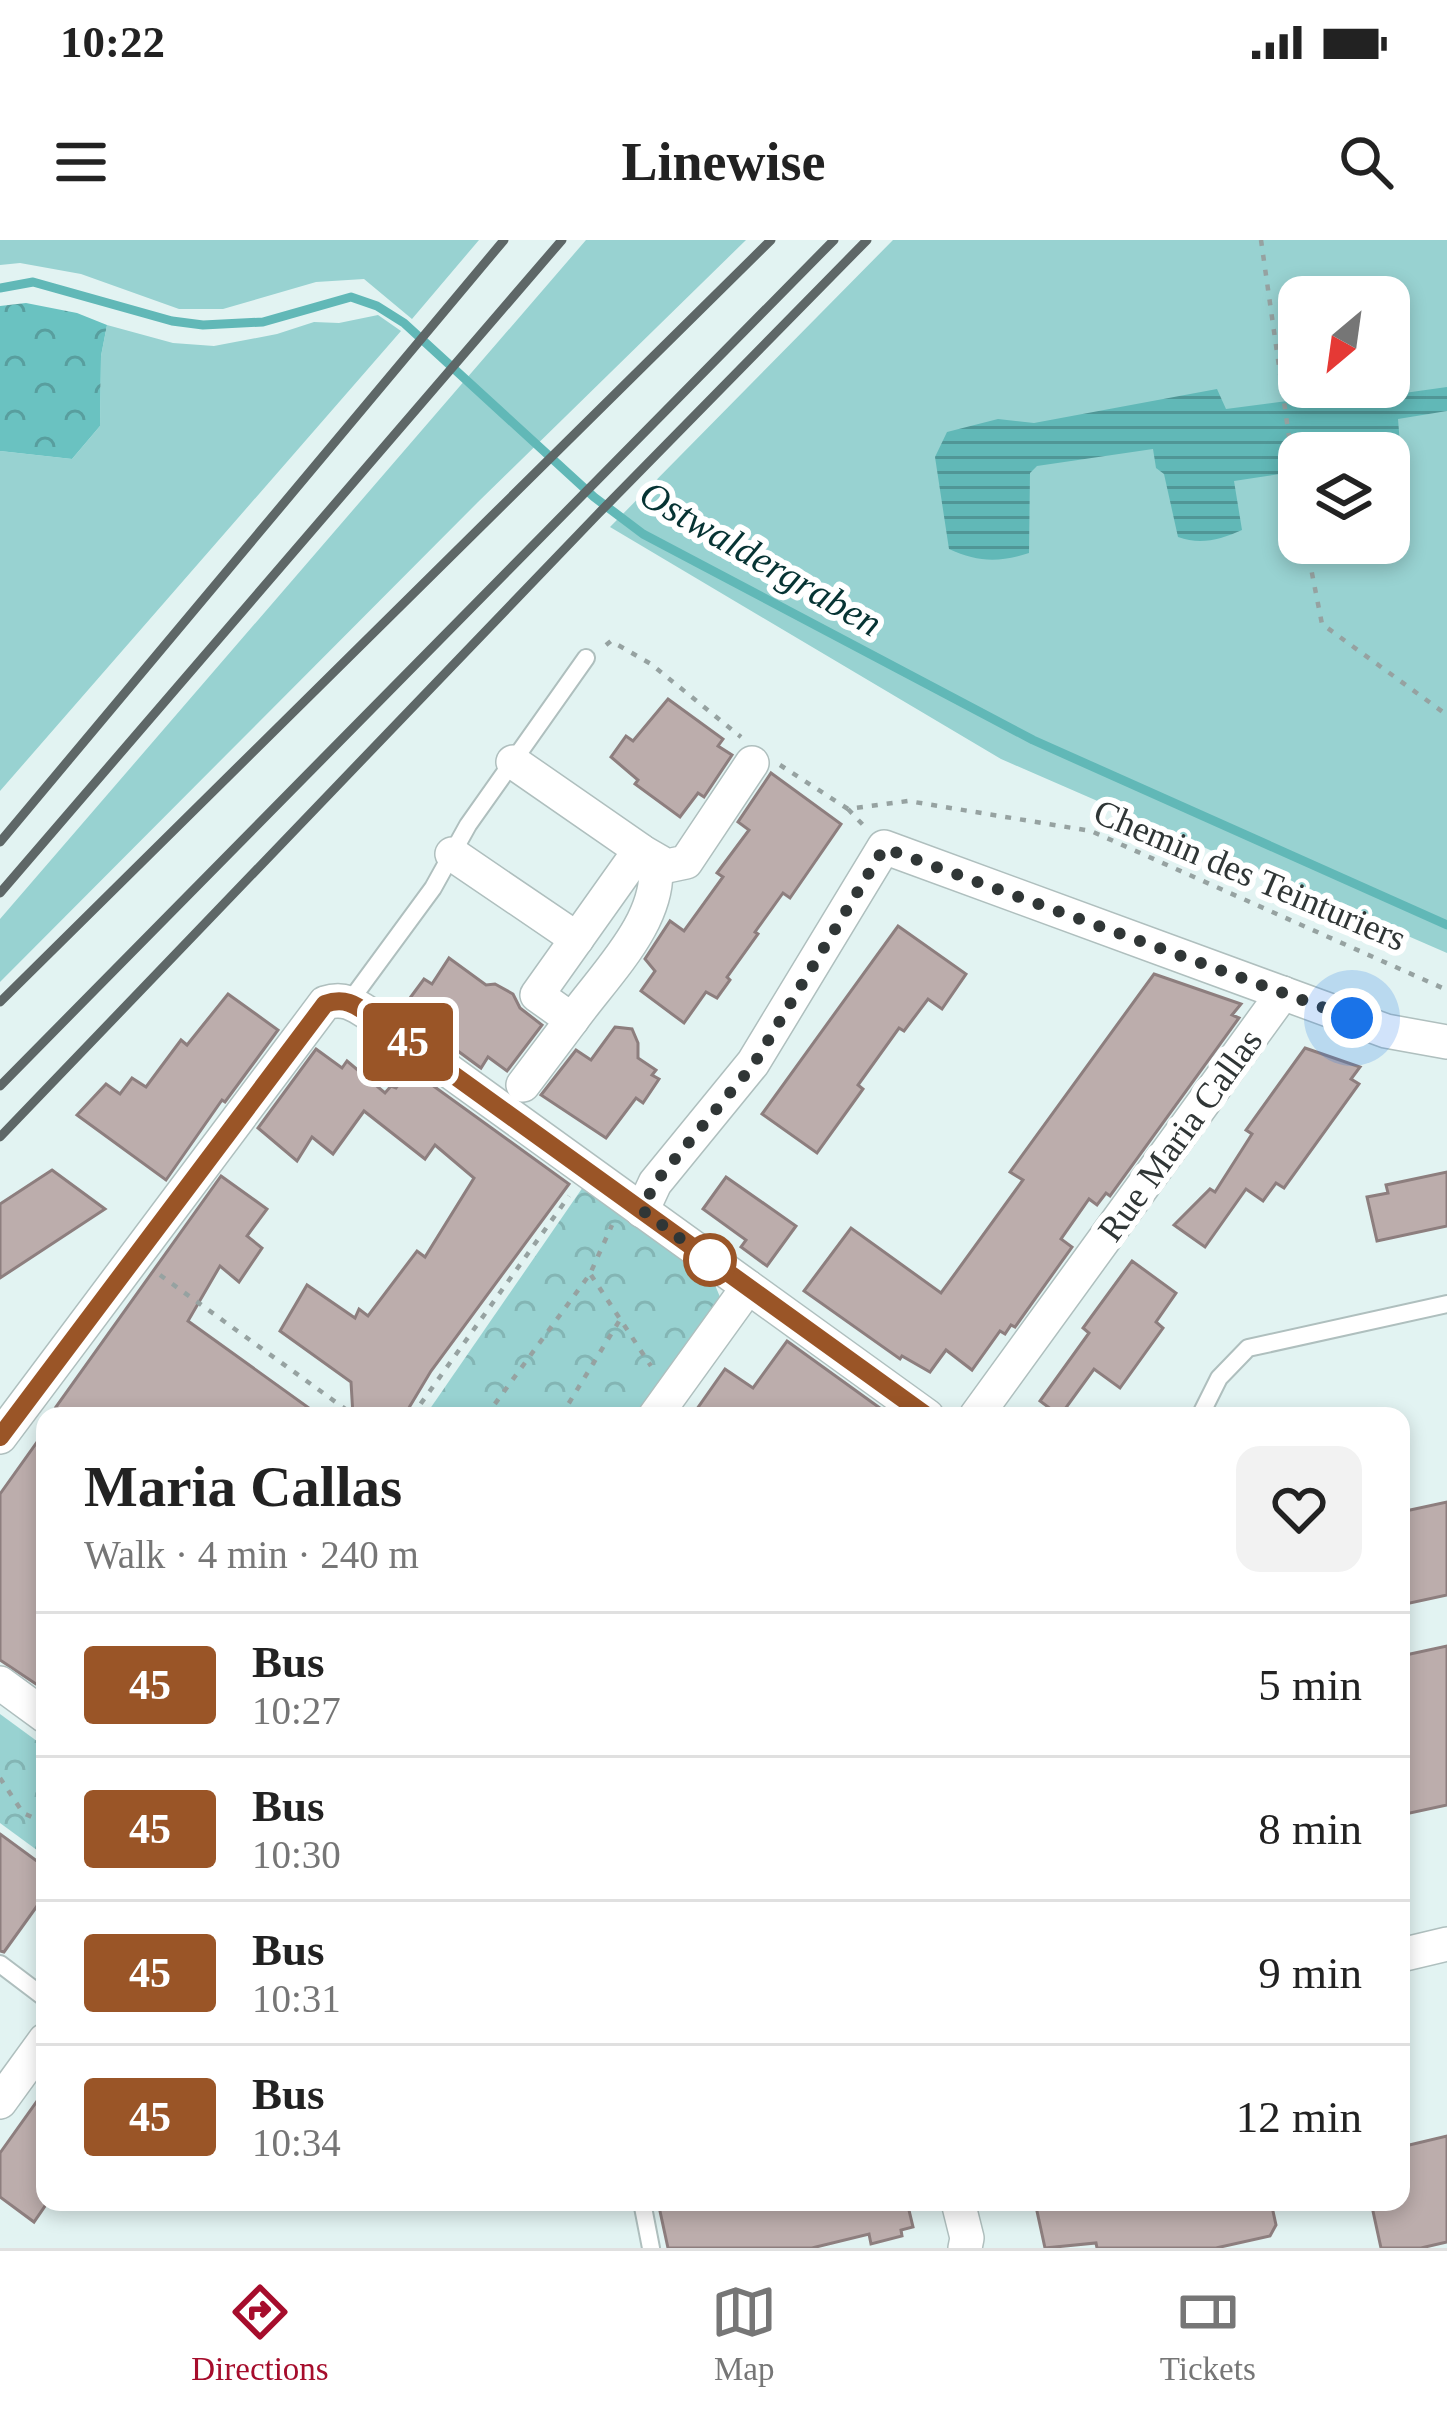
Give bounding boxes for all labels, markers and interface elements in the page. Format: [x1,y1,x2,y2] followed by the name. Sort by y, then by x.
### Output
[60,17,165,67] text: 10:22
[48,129,114,195] icon: menu
[1333,129,1399,195] icon: search
[621,132,826,192] text: Linewise
[1278,276,1410,408] north arrow
[1278,276,1410,564] map controls
[1278,432,1410,564] button: layers
[632,471,889,645] water label: Ostwaldergraben
[1088,791,1412,959] street label: Chemin des Teinturiers
[1322,988,1382,1048] your location
[354,1003,462,1081] line badge: 45
[387,1019,429,1065] text: 45
[1090,1021,1270,1249] street label: Rue Maria Callas
[685,1235,735,1285] unlabelled marker
[1236,1446,1362,1572] button: heart
[84,1455,402,1518] text: Maria Callas
[84,1533,419,1576] text: Walk · 4 min · 240 m
[252,1637,325,1687] text: Bus
[1258,1660,1362,1710] text: 5 min
[129,1662,171,1708] text: 45
[252,1689,341,1732] text: 10:27
[252,1781,325,1831] text: Bus
[1258,1804,1362,1854] text: 8 min
[129,1806,171,1852] text: 45
[252,1833,341,1876] text: 10:30
[252,1925,325,1975] text: Bus
[1258,1948,1362,1998] text: 9 min
[129,1950,171,1996] text: 45
[252,1977,341,2020] text: 10:31
[252,2069,325,2119] text: Bus
[1236,2092,1362,2142] text: 12 min
[129,2094,171,2140] text: 45
[252,2121,341,2164] text: 10:34
[191,2279,329,2388] tab: Directions
[711,2279,777,2388] tab: Map
[1160,2279,1256,2388] tab: Tickets

